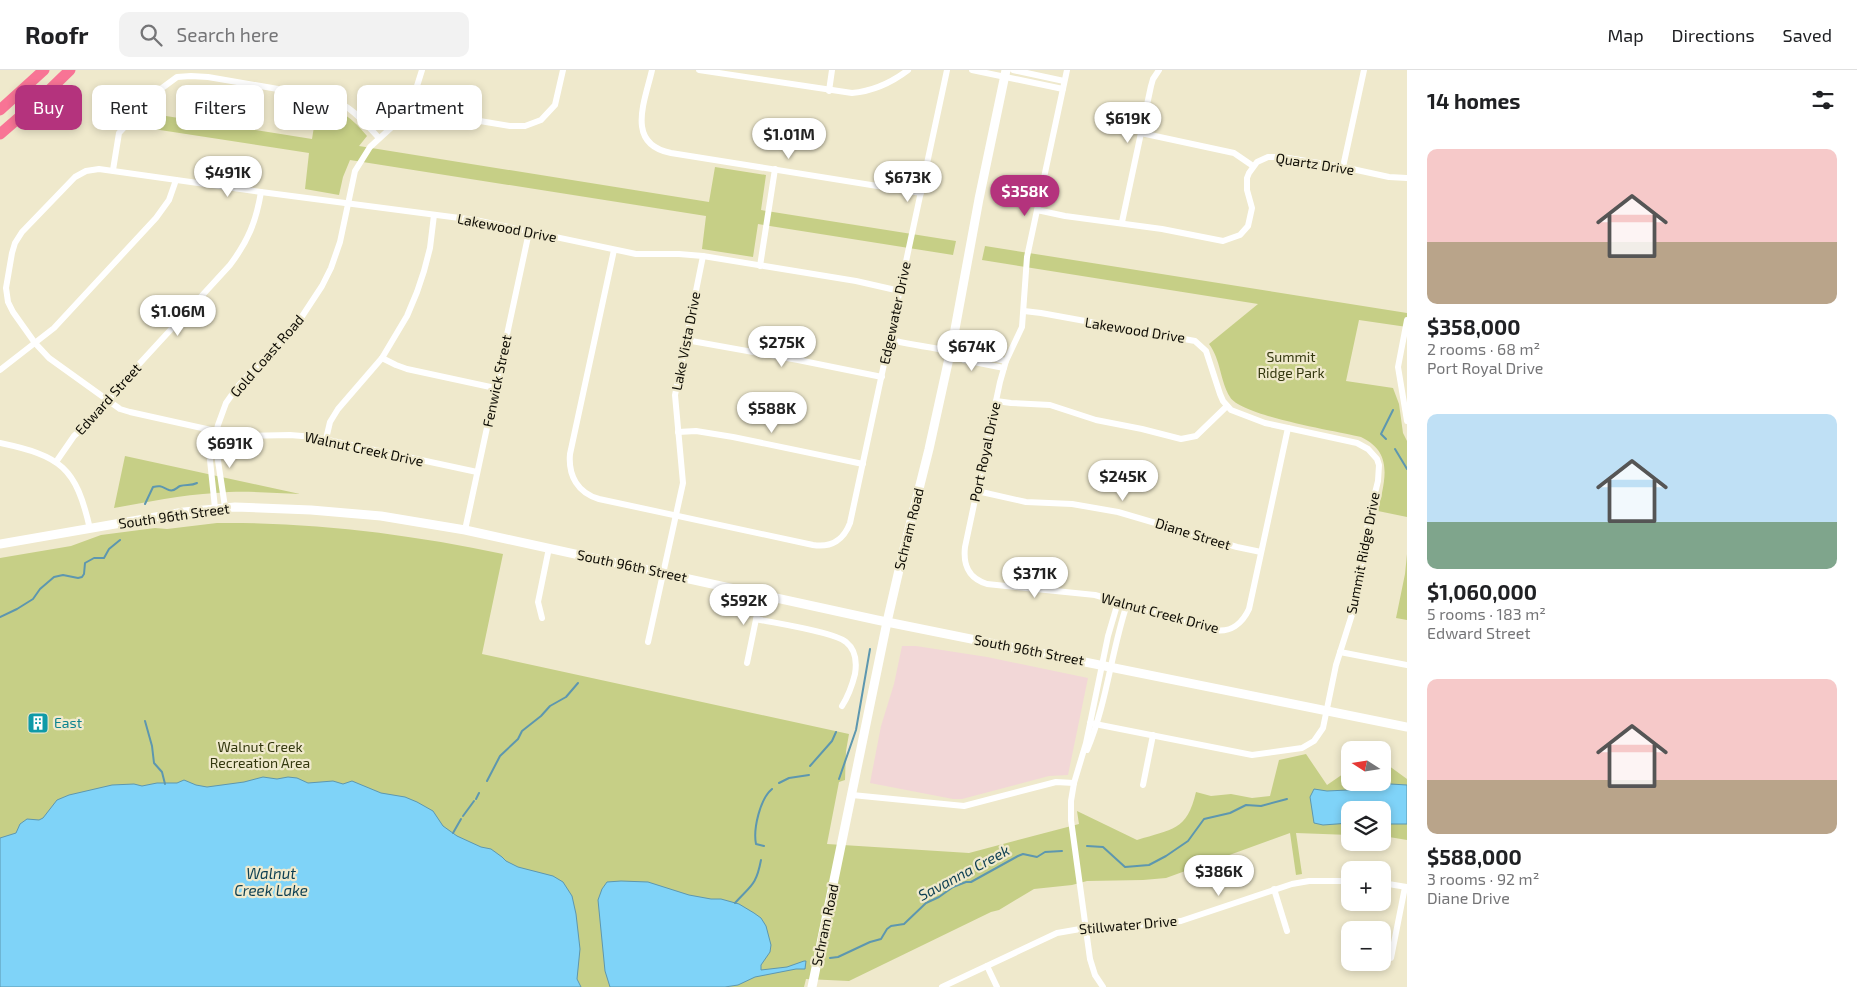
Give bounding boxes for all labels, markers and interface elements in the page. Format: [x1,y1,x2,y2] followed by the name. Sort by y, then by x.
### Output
[119,12,469,57] search box
[25,20,89,49] text: Roofr
[137,21,165,49] icon: search
[177,23,279,46] text: Search here
[1607,24,1644,46] text: Map
[1672,24,1755,46] text: Directions
[1783,24,1832,46] text: Saved
[15,85,82,130] chip: Buy
[92,85,166,130] chip: Rent
[176,85,264,130] chip: Filters
[274,85,347,130] chip: New
[357,85,482,130] chip: Apartment
[1809,86,1837,114] icon: filters
[1427,88,1521,113] text: 14 homes
[1093,102,1163,144] pin: $619K
[1105,108,1151,127] text: $619K
[748,118,830,160] pin: $1.01M
[763,124,815,143] text: $1.01M
[1274,149,1356,178] street label: Quartz Drive
[193,156,263,198] pin: $491K
[873,160,943,203] pin: $673K
[205,162,251,181] text: $491K
[885,167,931,186] text: $673K
[990,174,1060,217] pin: $358K
[1001,181,1049,200] text: $358K
[1587,181,1677,271] icon: home
[456,210,558,245] street label: Lakewood Drive
[875,260,914,366] street label: Edgewater Drive
[668,290,703,392] street label: Lake Vista Drive
[137,294,219,337] pin: $1.06M
[151,301,205,320] text: $1.06M
[226,311,307,400] street label: Gold Coast Road
[1084,313,1186,346] street label: Lakewood Drive
[1427,314,1521,339] text: $358,000
[747,326,817,368] pin: $275K
[937,330,1007,372] pin: $674K
[759,332,805,351] text: $275K
[478,333,515,429] street label: Fenwick Street
[948,336,996,355] text: $674K
[1427,339,1540,358] text: 2 rooms · 68 m²
[1257,348,1325,381] park label: Summit Ridge Park
[1427,358,1543,377] text: Port Royal Drive
[71,359,144,438] street label: Edward Street
[737,392,807,434] pin: $588K
[748,398,796,417] text: $588K
[966,400,1003,503] street label: Port Royal Drive
[195,426,265,469] pin: $691K
[303,428,425,469] street label: Walnut Creek Drive
[207,433,253,452] text: $691K
[1587,446,1677,536] icon: home
[1088,460,1158,502] pin: $245K
[1099,466,1147,485] text: $245K
[890,486,927,572] street label: Schram Road
[1342,490,1383,615] street label: Summit Ridge Drive
[117,499,231,532] street label: South 96th Street
[1153,514,1233,553] street label: Diane Street
[576,546,689,585] street label: South 96th Street
[1000,556,1070,599] pin: $371K
[1013,563,1057,582] text: $371K
[1427,579,1537,604] text: $1,060,000
[709,584,779,626] pin: $592K
[1099,589,1221,636] street label: Walnut Creek Drive
[721,590,768,609] text: $592K
[1427,604,1546,623] text: 5 rooms · 183 m²
[1427,623,1531,642] text: Edward Street
[973,630,1086,669] street label: South 96th Street
[26,711,50,735] building icon: East
[1587,711,1677,801] icon: home
[54,714,82,731] place label: East
[210,738,310,771] park label: Walnut Creek Recreation Area
[1341,741,1391,791] north arrow
[1341,741,1391,971] map controls
[1341,801,1391,851] button: layers
[915,840,1013,904] water label: Savanna Creek
[1427,844,1522,869] text: $588,000
[1184,854,1254,897] pin: $386K
[1195,861,1243,880] text: $386K
[1341,861,1391,911] button: +
[234,864,308,899] water label: Walnut Creek Lake
[1427,869,1539,888] text: 3 rooms · 92 m²
[807,882,842,968] street label: Schram Road
[1427,888,1510,907] text: Diane Drive
[1078,912,1178,937] street label: Stillwater Drive
[1341,921,1391,971] button: −

